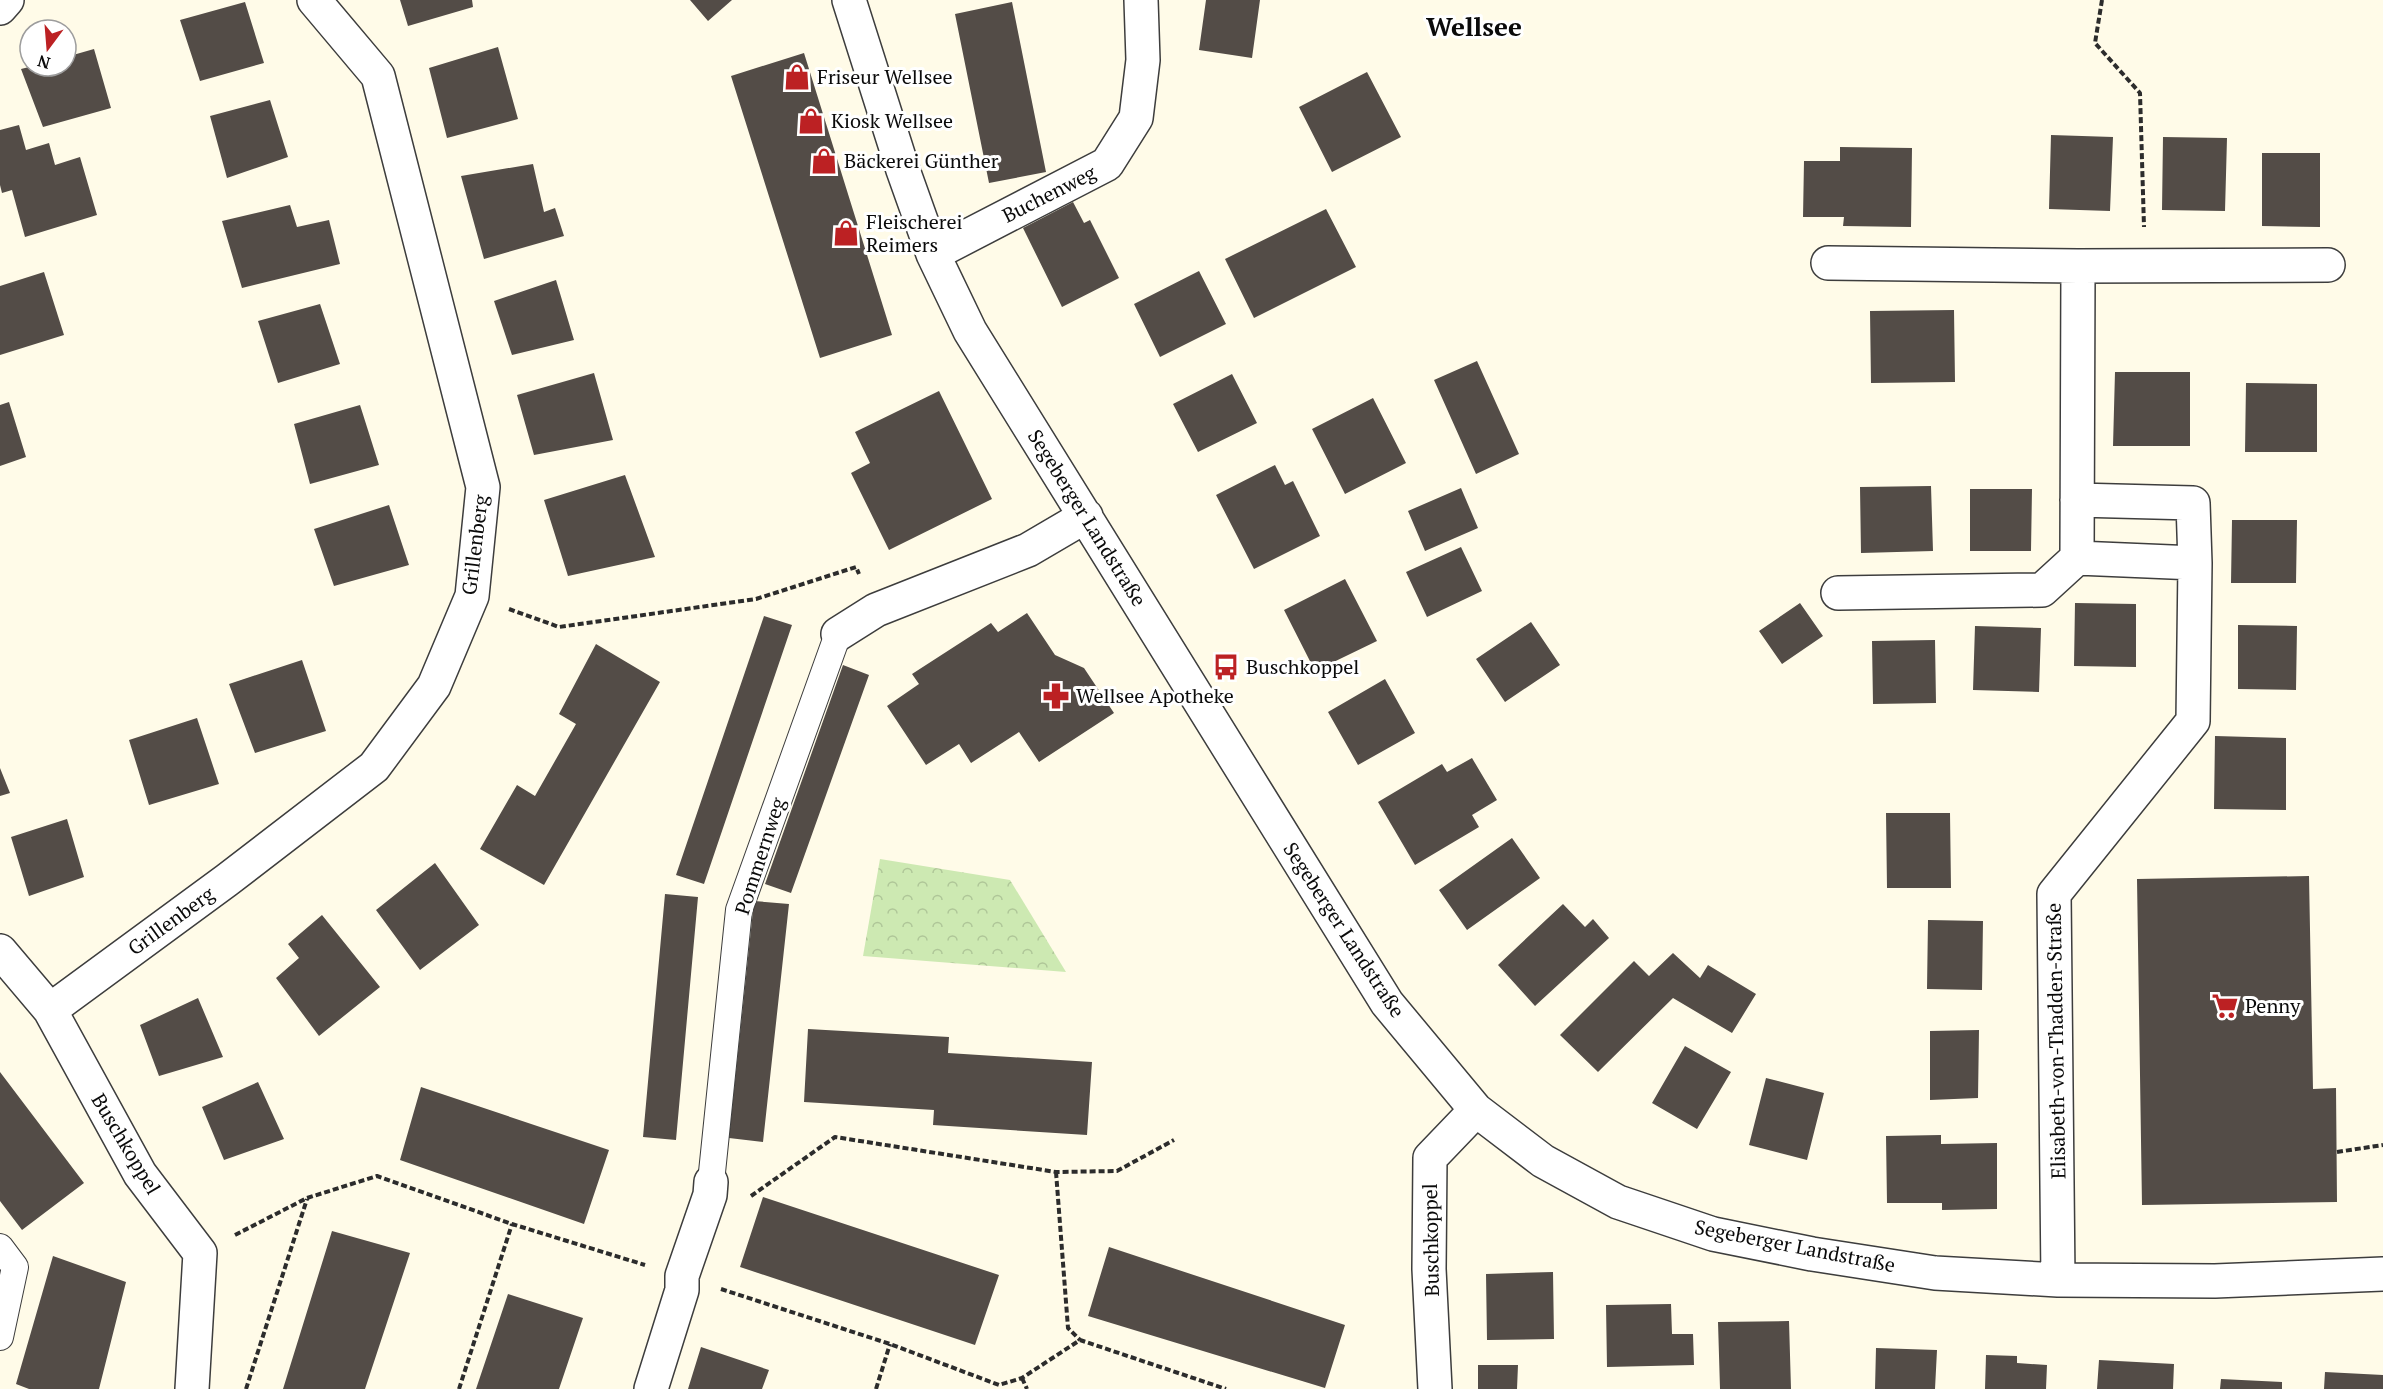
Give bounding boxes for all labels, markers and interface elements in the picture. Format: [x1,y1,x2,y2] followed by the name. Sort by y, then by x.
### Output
[1426,9,1522,43] district label: Wellsee
[18,18,78,78] north arrow
[35,50,53,75] text: N
[782,62,812,92] shop icon: Friseur Wellsee
[817,63,953,90] place label: Friseur Wellsee
[796,106,826,136] shop icon: Kiosk Wellsee
[831,107,953,134] place label: Kiosk Wellsee
[809,146,839,176] shop icon: Bäckerei Günther
[844,147,999,174] place label: Bäckerei Günther
[997,158,1101,229] street label: Buchenweg
[866,208,963,258] place label: Fleischerei Reimers
[831,218,861,248] shop icon: Fleischerei Reimers
[1022,424,1153,611] street label: Segeberger Landstraße
[455,493,494,597] street label: Grillenberg
[1211,652,1241,682] bus stop icon: Buschkoppel
[1246,653,1359,680] place label: Buschkoppel
[1041,681,1071,711] pharmacy icon: Wellsee Apotheke
[1076,682,1234,709] place label: Wellsee Apotheke
[728,793,791,918] street label: Pommernweg
[1278,837,1411,1023] street label: Segeberger Landstraße
[122,880,220,961] street label: Grillenberg
[2040,903,2071,1179] street label: Elisabeth-von-Thadden-Straße
[2210,991,2240,1021] supermarket icon: Penny
[2245,992,2301,1019] place label: Penny
[86,1088,167,1199] street label: Buschkoppel
[1416,1183,1445,1297] street label: Buschkoppel
[1692,1213,1898,1278] street label: Segeberger Landstraße

